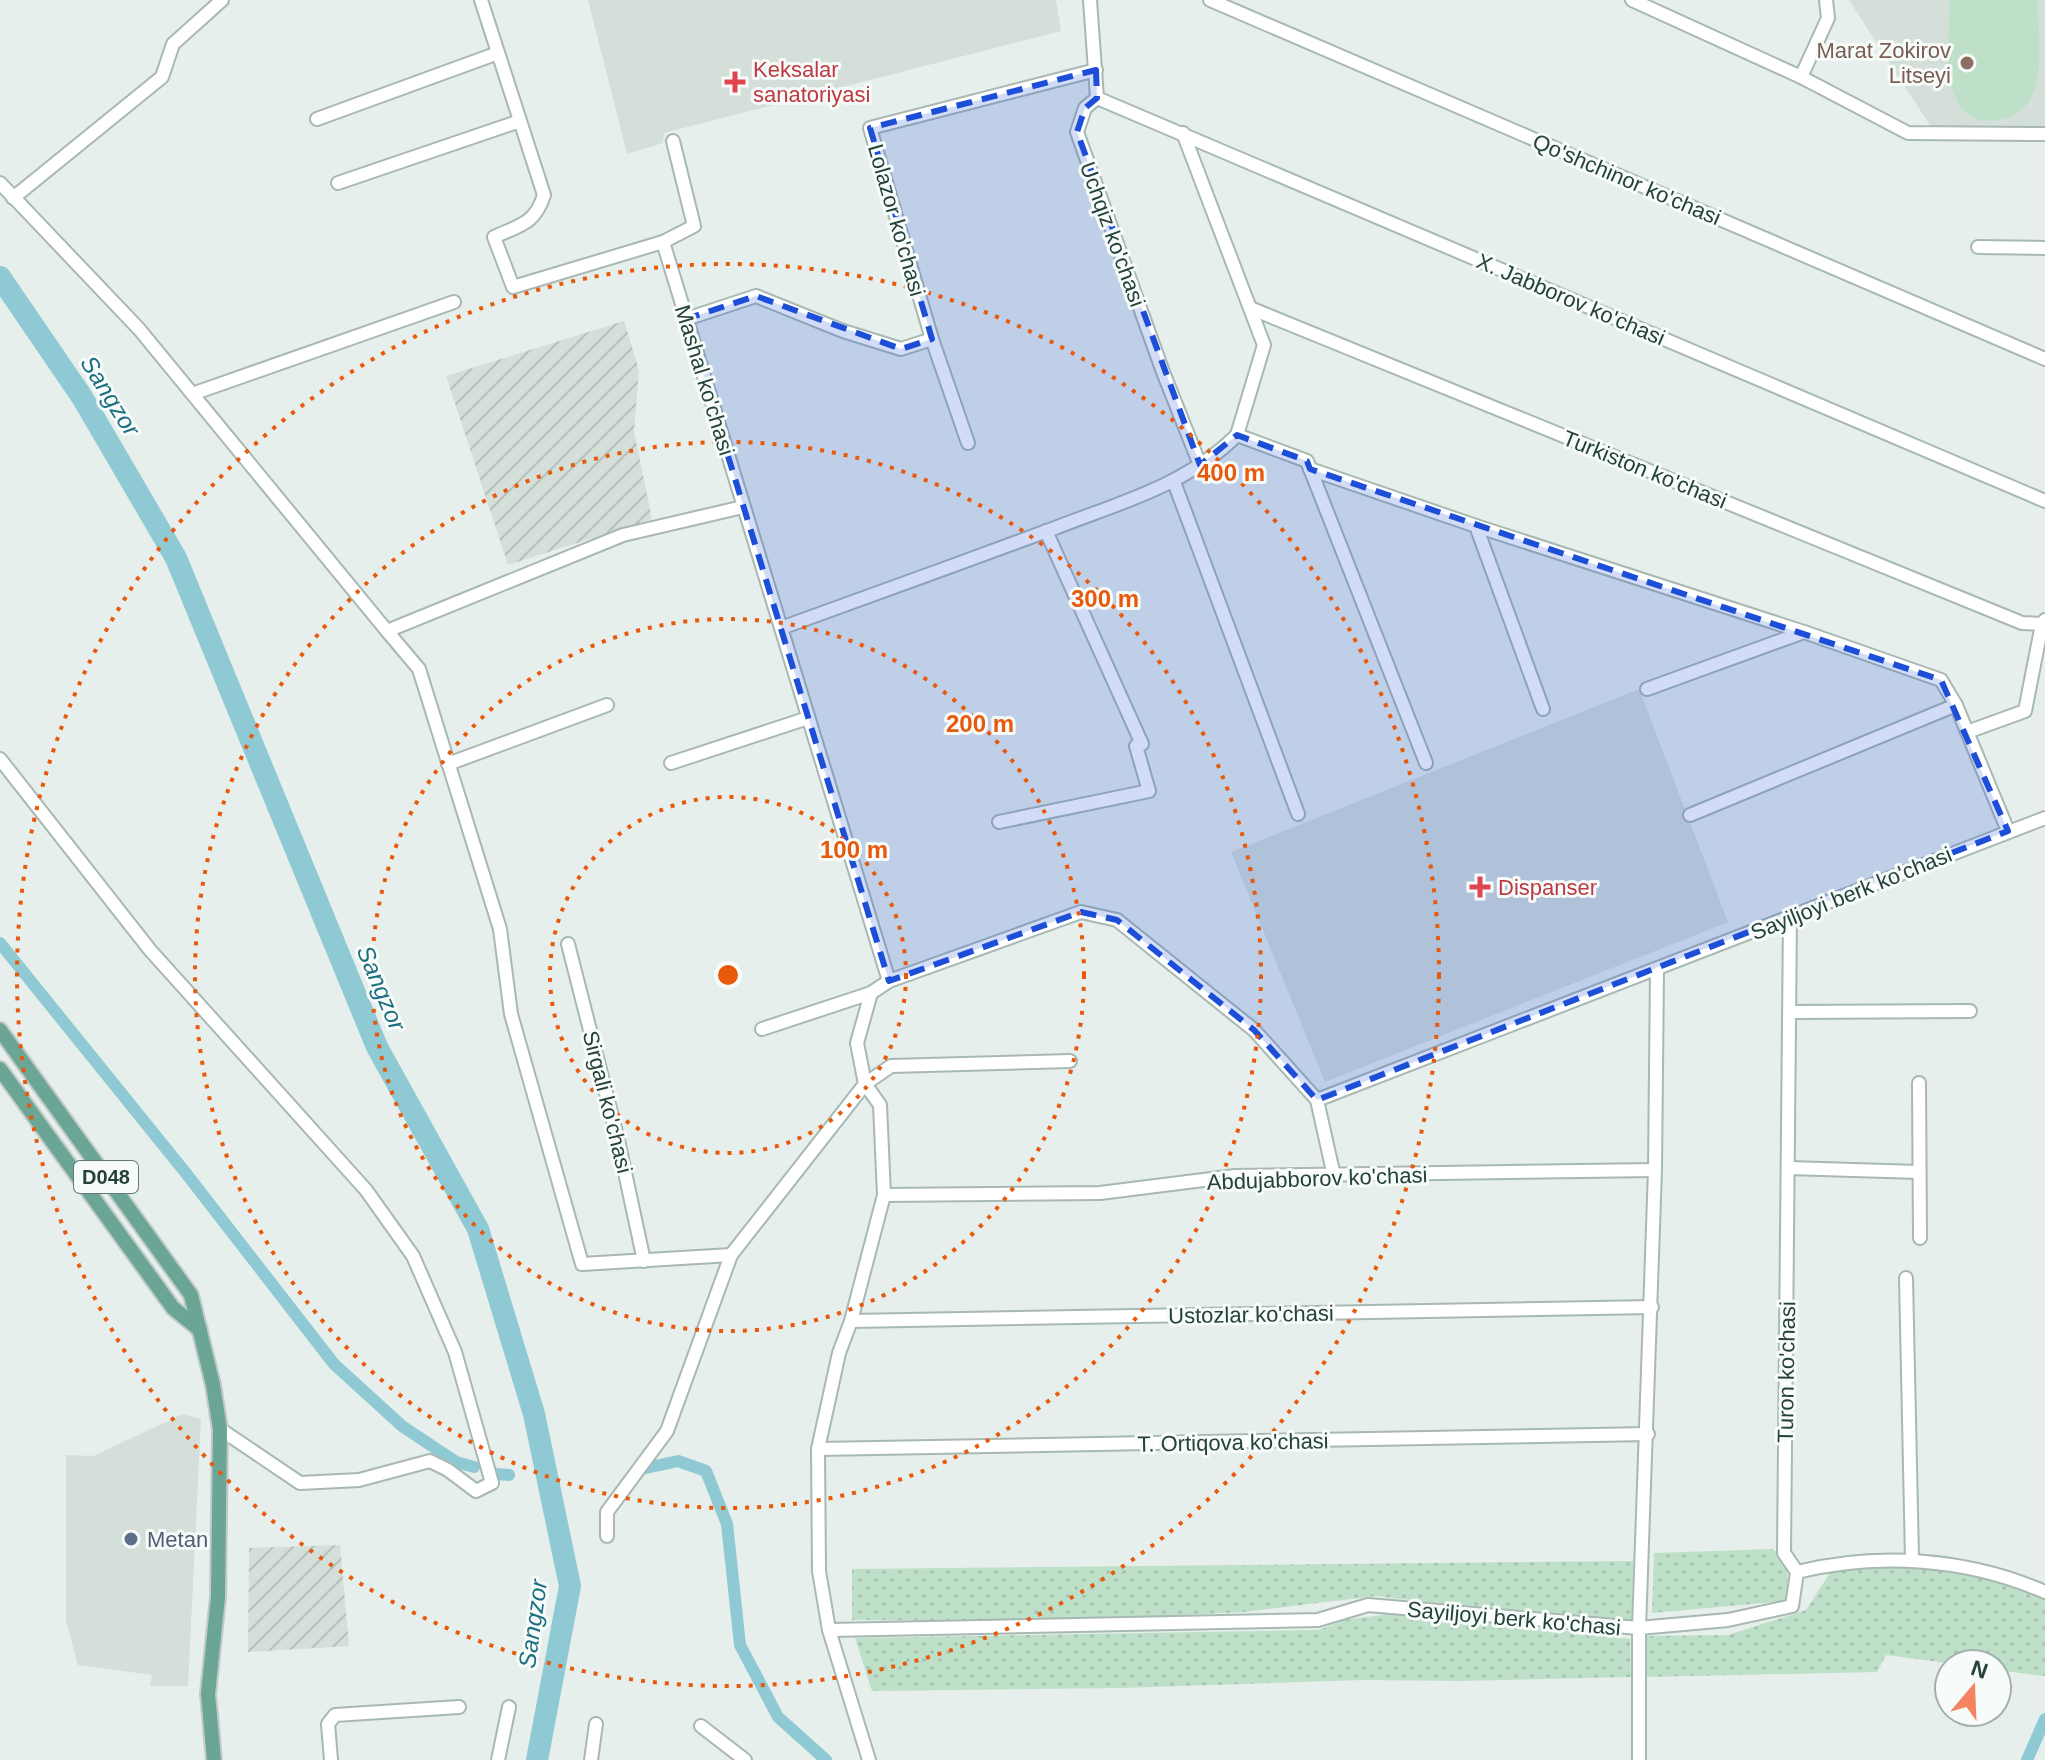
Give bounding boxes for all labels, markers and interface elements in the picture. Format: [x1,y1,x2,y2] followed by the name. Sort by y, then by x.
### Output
[1817,38,1951,88] place label: Marat Zokirov Litseyi
[1958,54,1976,72] marker: Marat Zokirov Litseyi
[753,57,870,107] place label: Keksalar sanatoriyasi
[724,71,746,93] marker: Keksalar sanatoriyasi
[1529,129,1724,230] street label: Qo'shchinor ko'chasi
[863,141,930,299] street label: Lolazor ko'chasi
[1075,158,1150,310] street label: Uchqiz ko'chasi
[1473,248,1669,350] street label: X. Jabborov ko'chasi
[670,302,739,458] street label: Mashal ko'chasi
[75,351,146,442] water label: Sangzor
[1559,425,1730,514] street label: Turkiston ko'chasi
[1197,459,1265,486] text: 400 m
[1071,585,1139,612] text: 300 m
[946,710,1014,737] text: 200 m
[820,836,888,863] text: 100 m
[1747,842,1955,945] street label: Sayiljoyi berk ko'chasi
[1498,875,1597,900] place label: Dispanser
[1469,876,1491,898] marker: Dispanser
[352,941,412,1035] water label: Sangzor
[714,961,742,989] centre of rings
[578,1028,637,1176] street label: Sirgali ko'chasi
[74,1161,138,1193] road number: D048
[1206,1162,1428,1195] street label: Abdujabborov ko'chasi
[1168,1301,1334,1328] street label: Ustozlar ko'chasi
[1773,1301,1800,1443] street label: Turon ko'chasi
[1137,1428,1329,1457] street label: T. Ortiqova ko'chasi
[147,1527,208,1552] place label: Metan
[122,1530,140,1548] marker: Metan
[513,1577,552,1670] water label: Sangzor
[1406,1597,1622,1640] street label: Sayiljoyi berk ko'chasi
[1933,1648,2013,1728] north arrow
[1968,1655,1991,1684] text: N

